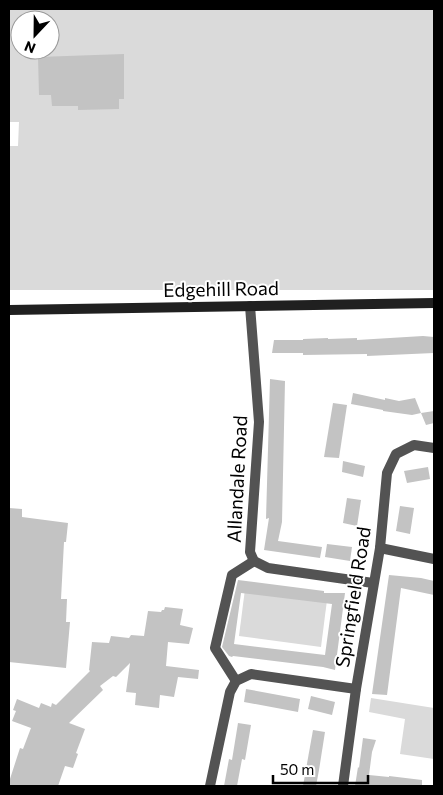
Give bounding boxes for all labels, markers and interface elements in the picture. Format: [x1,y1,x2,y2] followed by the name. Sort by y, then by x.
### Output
[10,10,60,60] north arrow
[22,38,38,57] text: N
[163,276,279,301] street label: Edgehill Road
[222,415,251,543] street label: Allandale Road
[330,525,375,669] street label: Springfield Road
[273,752,368,784] scale bar
[280,760,314,778] text: 50 m

